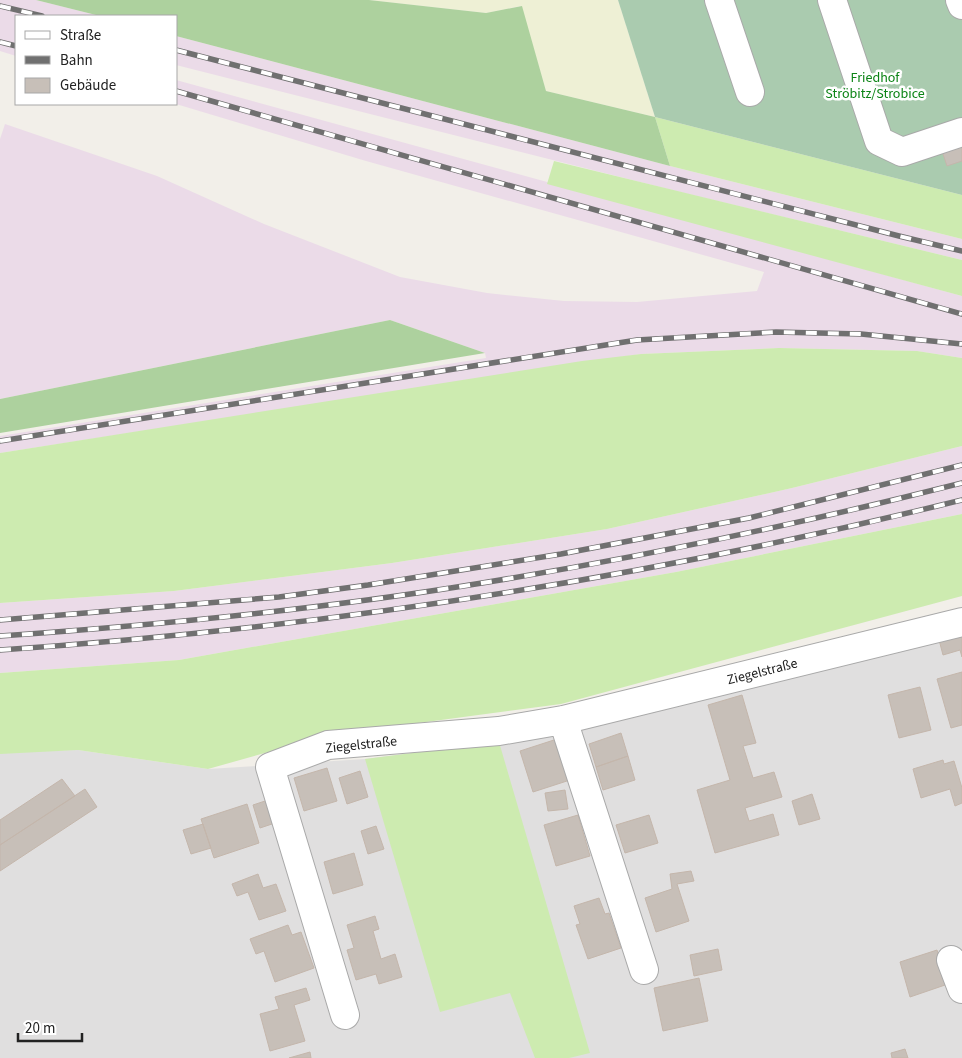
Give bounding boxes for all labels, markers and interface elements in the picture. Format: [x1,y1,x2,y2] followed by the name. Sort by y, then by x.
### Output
[15,15,178,105] legend
[60,25,101,46] text: Straße
[60,50,93,71] text: Bahn
[825,68,925,104] park label: Friedhof Ströbitz/Strobice
[60,75,116,96] text: Gebäude
[725,654,800,690] street label: Ziegelstraße
[324,731,398,759] street label: Ziegelstraße
[18,1010,81,1042] scale bar
[25,1018,55,1039] text: 20 m

